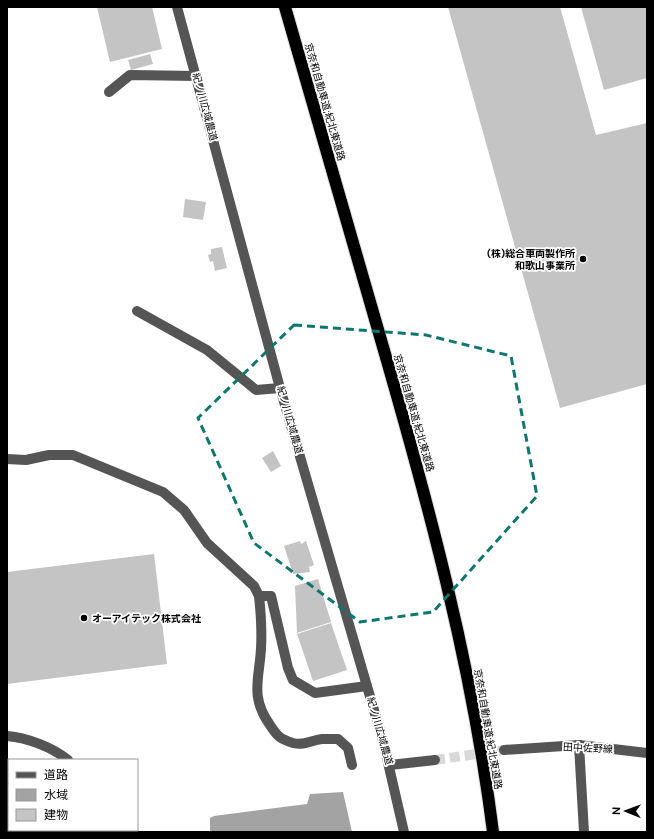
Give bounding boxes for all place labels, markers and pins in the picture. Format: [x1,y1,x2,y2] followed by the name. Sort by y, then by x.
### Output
[487,247,575,272] place label: (株)総合車両製作所 和歌山事業所
[578,254,588,264] marker: (株)総合車両製作所 和歌山事業所
[92,612,202,625] place label: オーアイテック株式会社
[79,613,89,623] marker: オーアイテック株式会社

